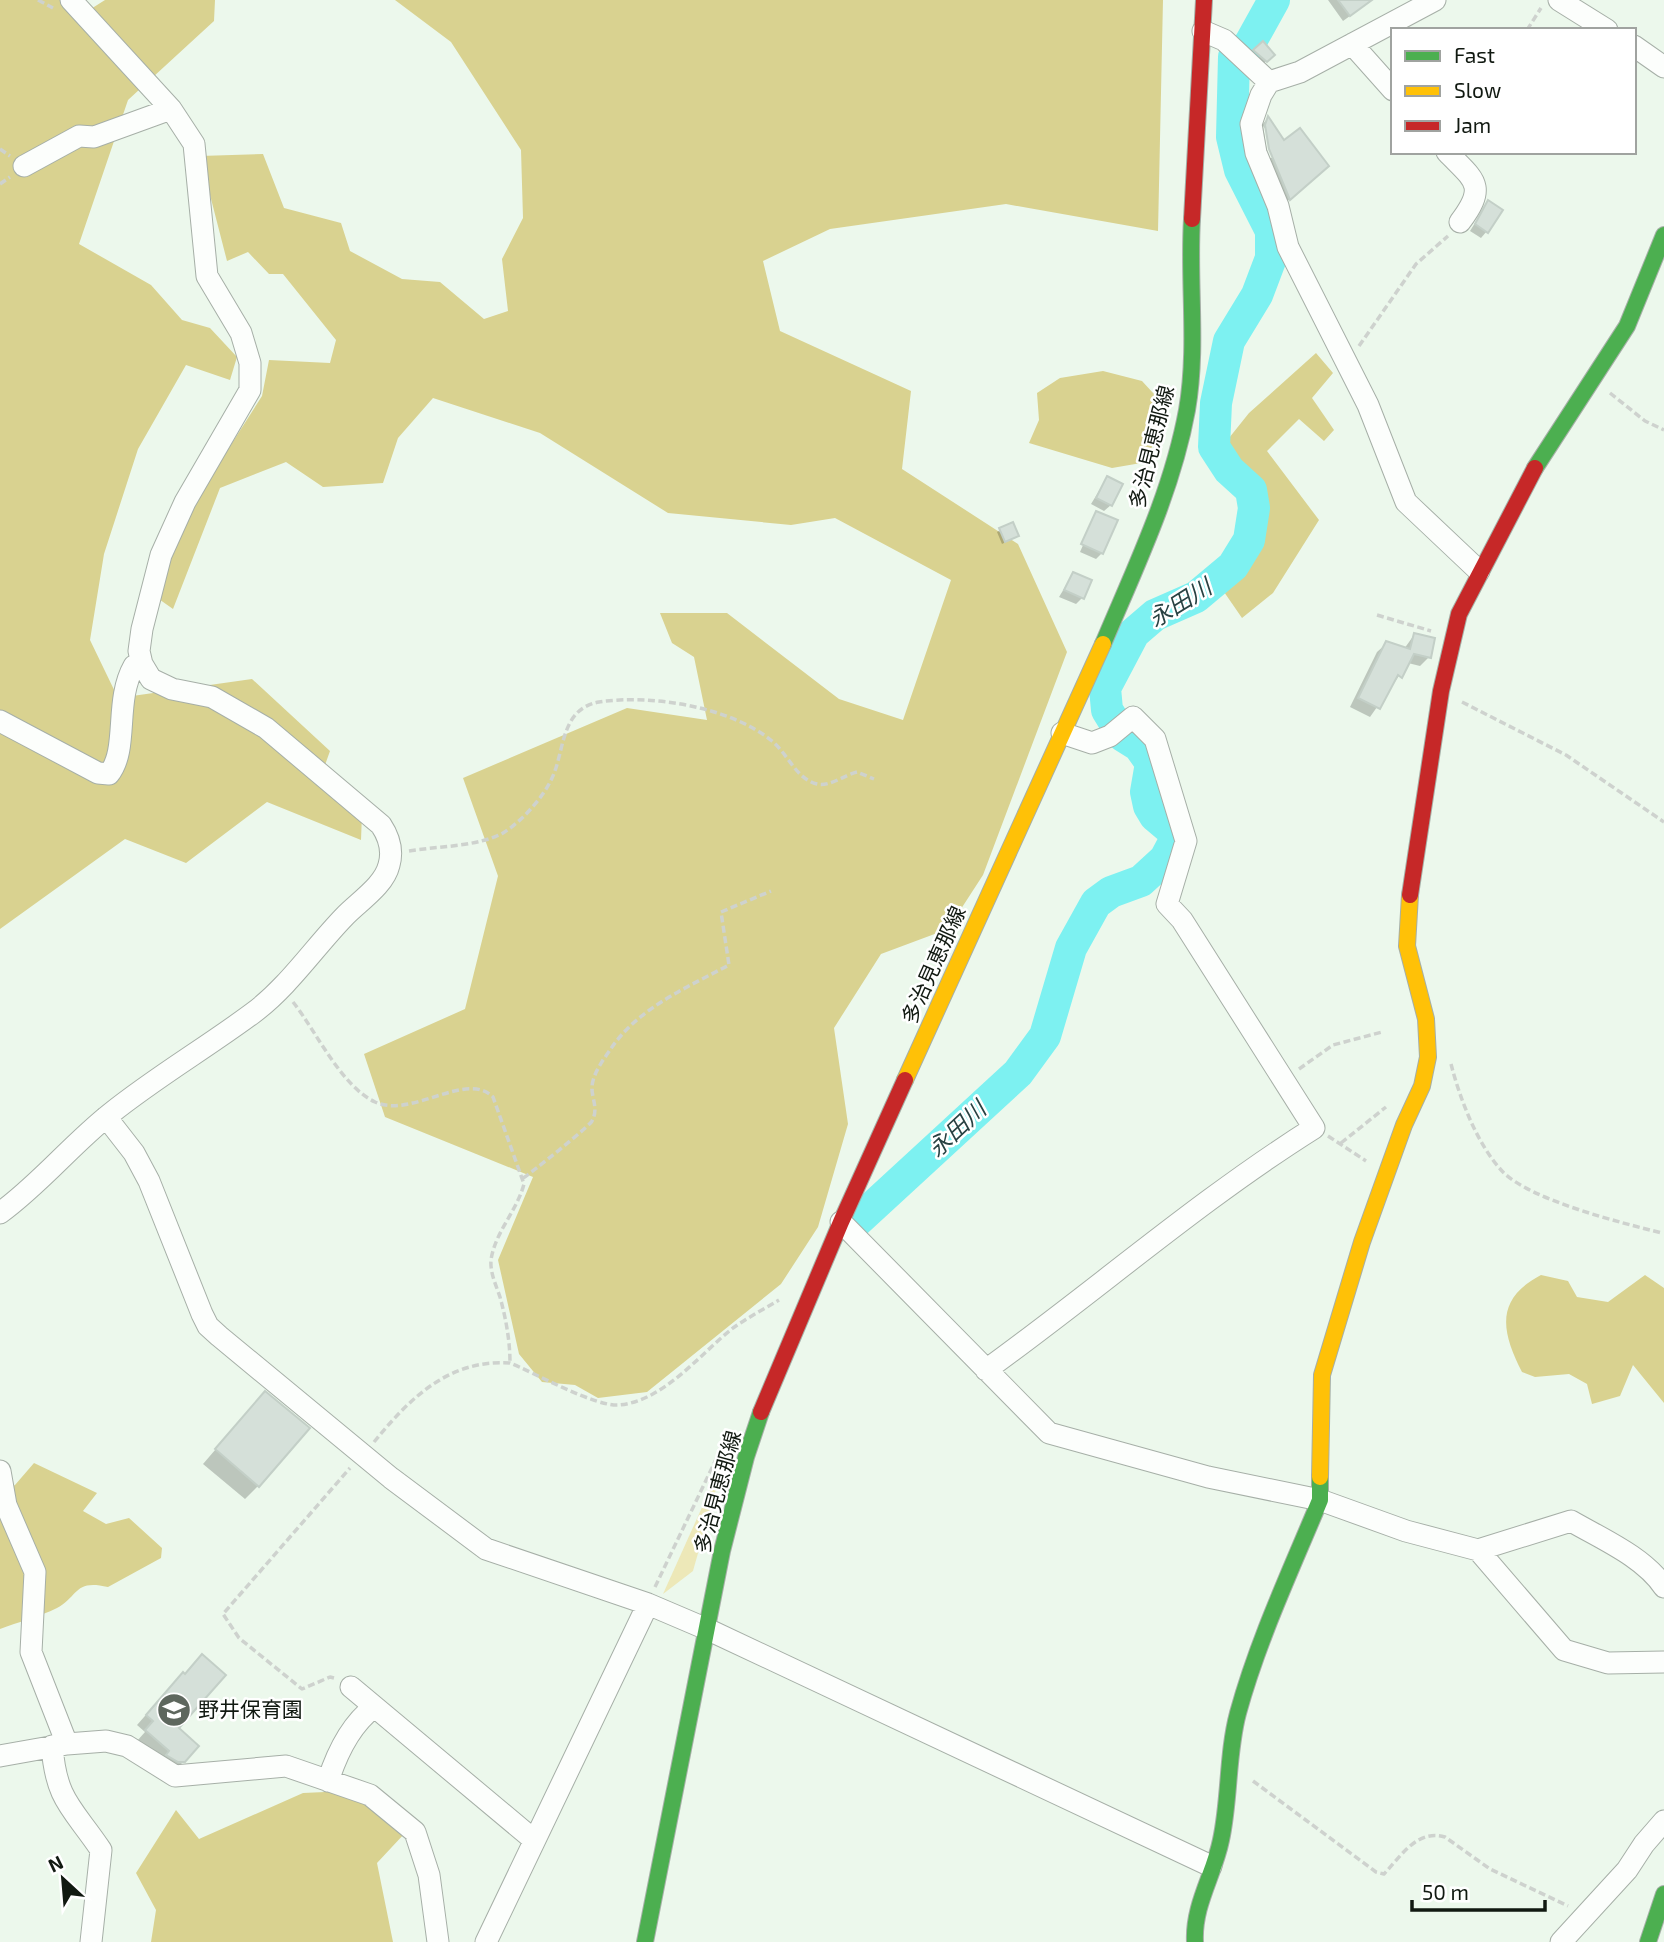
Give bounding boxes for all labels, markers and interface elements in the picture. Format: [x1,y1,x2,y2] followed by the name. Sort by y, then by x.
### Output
[1391,28,1636,154] legend
[1454,42,1495,67] text: Fast
[1454,77,1501,102] text: Slow
[1454,112,1491,137] text: Jam
[1123,382,1178,511] street label: 多治見恵那線
[1143,570,1219,632] water label: 永田川
[896,902,970,1027] street label: 多治見恵那線
[922,1092,993,1162] water label: 永田川
[688,1428,745,1556] street label: 多治見恵那線
[155,1691,193,1729] school or university icon: 野井保育園
[198,1696,303,1721] place label: 野井保育園
[28,1844,98,1914] north arrow
[44,1850,67,1877] text: N
[1412,1868,1545,1912] scale bar
[1422,1879,1469,1904] text: 50 m

